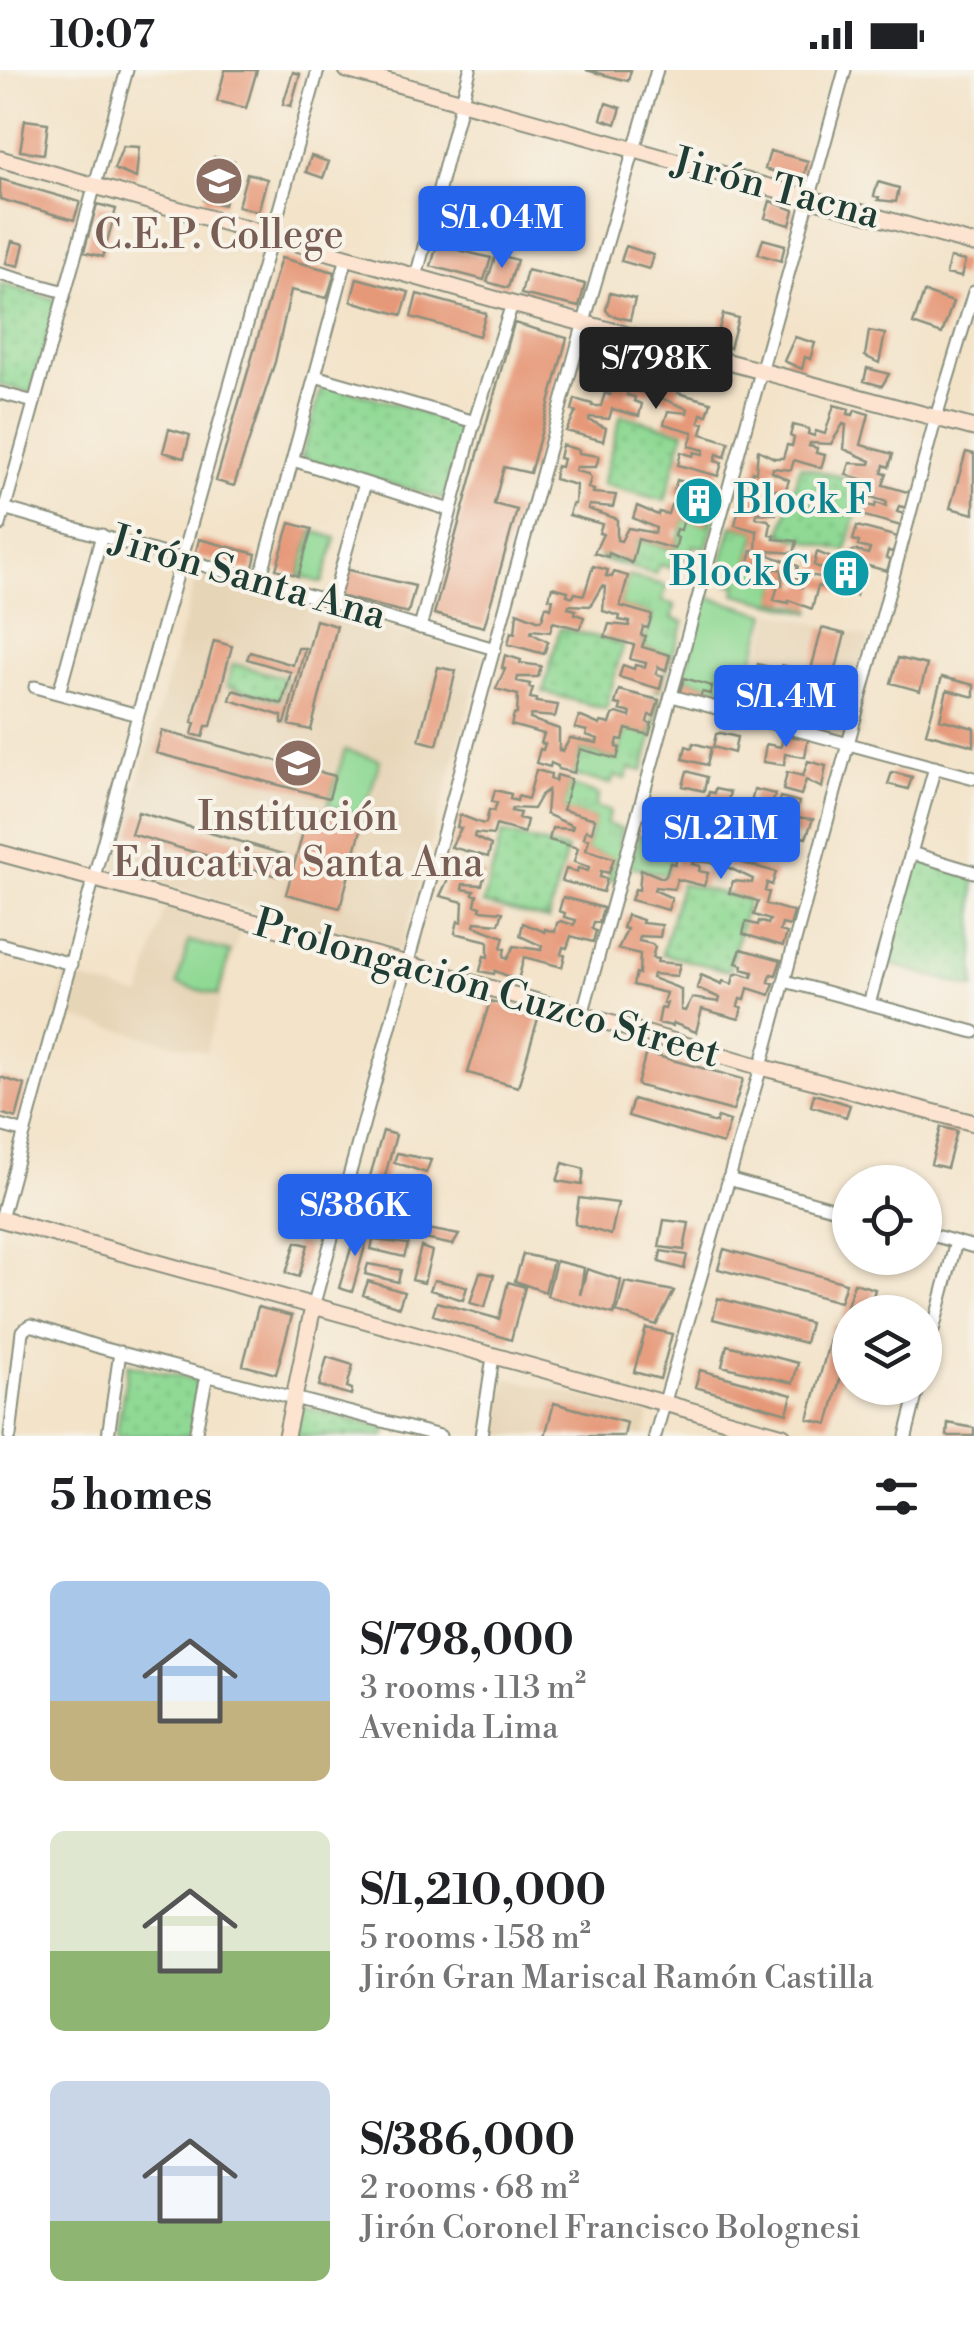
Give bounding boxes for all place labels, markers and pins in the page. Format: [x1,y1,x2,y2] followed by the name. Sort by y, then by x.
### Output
[193,155,245,207] school or university icon: C.E.P. College
[410,186,594,271] pin: S/1.04M
[94,211,344,262] place label: C.E.P. College
[575,327,737,412] pin: S/798K
[673,475,725,527] building icon: Block F
[733,476,872,526] place label: Block F
[820,547,872,599] building icon: Block G
[669,548,811,598] place label: Block G
[705,665,867,750] pin: S/1.4M
[272,737,324,789] school or university icon: Institución Educativa Santa Ana
[112,793,484,889] place label: Institución Educativa Santa Ana
[629,797,813,882] pin: S/1.21M
[274,1174,436,1259] pin: S/386K

